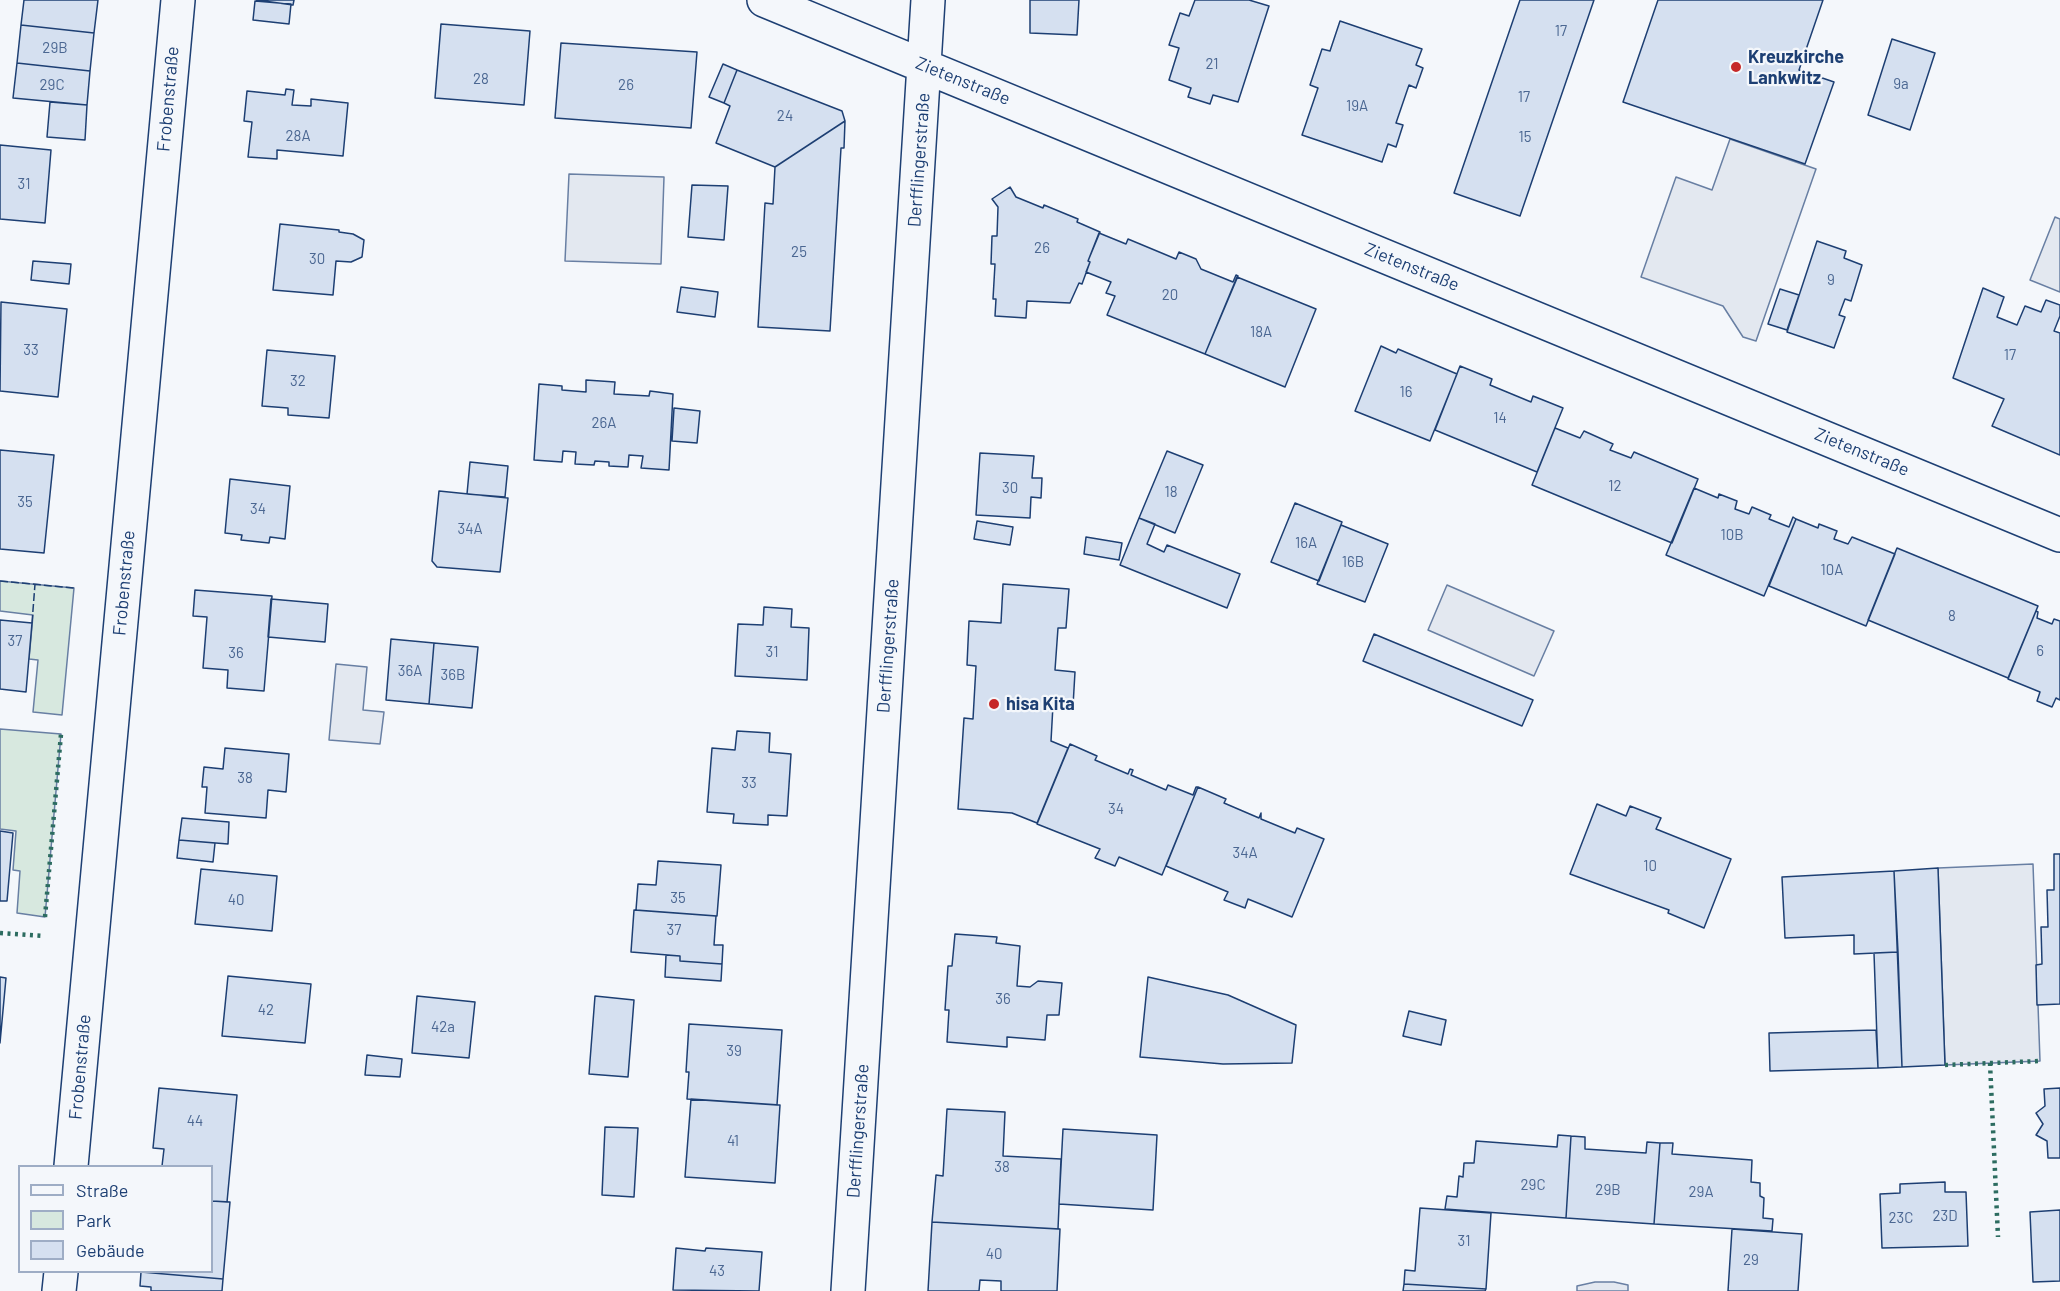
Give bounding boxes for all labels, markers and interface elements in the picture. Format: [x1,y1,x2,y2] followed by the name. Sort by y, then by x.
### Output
[1555,22,1567,40] house number: 17
[42,39,68,57] house number: 29B
[153,45,183,153] street label: Frobenstraße
[1748,46,1844,88] place label: Kreuzkirche Lankwitz
[913,52,1013,110] street label: Zietenstraße
[1205,55,1219,73] house number: 21
[1729,60,1743,74] marker: Kreuzkirche Lankwitz
[473,70,489,88] house number: 28
[1893,75,1909,93] house number: 9a
[40,76,64,94] house number: 29C
[618,76,634,94] house number: 26
[1518,88,1530,106] house number: 17
[904,92,934,228] street label: Derfflingerstraße
[1346,97,1368,115] house number: 19A
[777,107,793,125] house number: 24
[286,127,310,145] house number: 28A
[1519,128,1531,146] house number: 15
[18,175,30,193] house number: 31
[1362,238,1462,296] street label: Zietenstraße
[1034,239,1050,257] house number: 26
[791,243,807,261] house number: 25
[309,250,325,268] house number: 30
[1827,271,1835,289] house number: 9
[1162,286,1178,304] house number: 20
[1250,323,1272,341] house number: 18A
[23,341,39,359] house number: 33
[2004,346,2016,364] house number: 17
[290,372,306,390] house number: 32
[1400,383,1412,401] house number: 16
[1493,409,1507,427] house number: 14
[592,414,616,432] house number: 26A
[1812,423,1912,481] street label: Zietenstraße
[1608,477,1622,495] house number: 12
[1002,479,1018,497] house number: 30
[1164,483,1178,501] house number: 18
[17,493,33,511] house number: 35
[250,500,266,518] house number: 34
[457,520,483,538] house number: 34A
[1720,526,1744,544] house number: 10B
[109,529,139,637] street label: Frobenstraße
[1295,534,1317,552] house number: 16A
[1342,553,1364,571] house number: 16B
[1821,561,1843,579] house number: 10A
[873,578,903,714] street label: Derfflingerstraße
[1948,607,1956,625] house number: 8
[8,632,22,650] house number: 37
[2036,642,2044,660] house number: 6
[766,643,778,661] house number: 31
[228,644,244,662] house number: 36
[398,662,422,680] house number: 36A
[441,666,465,684] house number: 36B
[1006,693,1075,715] place label: hisa Kita
[987,697,1001,711] marker: hisa Kita
[237,769,253,787] house number: 38
[741,774,757,792] house number: 33
[1108,800,1124,818] house number: 34
[1232,844,1258,862] house number: 34A
[1643,857,1657,875] house number: 10
[670,889,686,907] house number: 35
[228,891,244,909] house number: 40
[667,921,681,939] house number: 37
[995,990,1011,1008] house number: 36
[258,1001,274,1019] house number: 42
[65,1013,95,1121] street label: Frobenstraße
[431,1018,455,1036] house number: 42a
[726,1042,742,1060] house number: 39
[843,1063,873,1199] street label: Derfflingerstraße
[187,1112,203,1130] house number: 44
[727,1132,739,1150] house number: 41
[994,1158,1010,1176] house number: 38
[18,1165,213,1273] legend
[1521,1176,1545,1194] house number: 29C
[76,1179,128,1201] text: Straße
[1595,1181,1621,1199] house number: 29B
[1689,1183,1713,1201] house number: 29A
[1933,1207,1957,1225] house number: 23D
[76,1209,111,1231] text: Park
[1889,1209,1913,1227] house number: 23C
[1458,1232,1470,1250] house number: 31
[76,1239,145,1261] text: Gebäude
[986,1245,1002,1263] house number: 40
[1743,1251,1759,1269] house number: 29
[709,1262,725,1280] house number: 43

